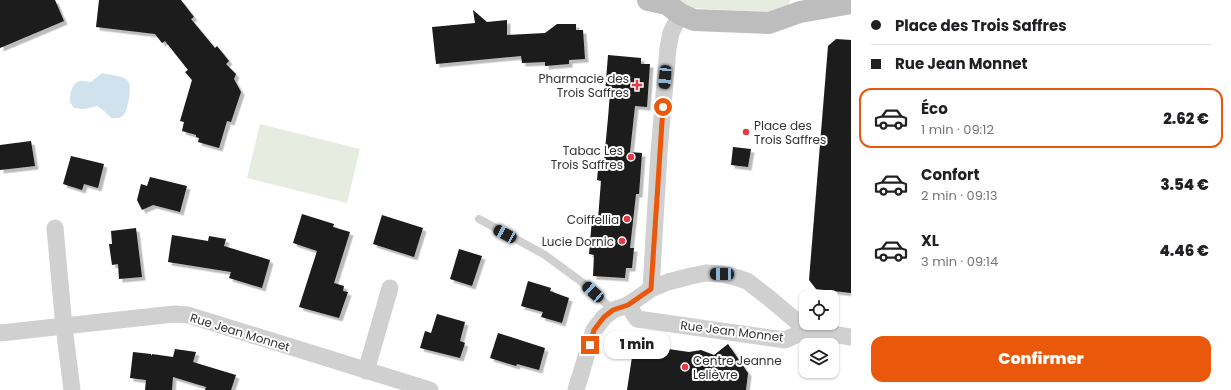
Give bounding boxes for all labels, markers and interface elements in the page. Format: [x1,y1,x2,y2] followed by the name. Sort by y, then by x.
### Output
[895,15,1067,36] text: Place des Trois Saffres
[895,53,1028,74] text: Rue Jean Monnet
[658,65,672,89] car
[539,70,629,101] place label: Pharmacie des Trois Saffres
[632,80,642,90] marker: Pharmacie des Trois Saffres
[654,98,672,116] route start
[921,98,948,119] text: Éco
[873,100,909,136] icon: car
[1163,108,1209,129] text: 2.62 €
[754,117,826,148] place label: Place des Trois Saffres
[921,120,994,139] text: 1 min · 09:12
[741,127,751,137] marker: Place des Trois Saffres
[551,142,623,173] place label: Tabac Les Trois Saffres
[626,152,636,162] marker: Tabac Les Trois Saffres
[921,164,980,185] text: Confort
[873,166,909,202] icon: car
[1160,174,1209,195] text: 3.54 €
[921,186,998,205] text: 2 min · 09:13
[567,211,619,228] place label: Coiffellia
[622,214,632,224] marker: Coiffellia
[492,223,518,245] car
[921,230,939,251] text: XL
[873,232,909,268] icon: car
[542,233,614,250] place label: Lucie Dornic
[617,236,627,246] marker: Lucie Dornic
[1159,240,1209,261] text: 4.46 €
[921,252,998,271] text: 3 min · 09:14
[710,268,734,280] car
[580,280,606,304] car
[799,290,839,378] map controls
[799,290,839,330] button: locate
[188,309,292,355] street label: Rue Jean Monnet
[680,316,784,346] street label: Rue Jean Monnet
[604,331,670,359] callout: 1 min
[620,335,654,354] text: 1 min
[581,336,599,354] route end
[871,336,1211,382] button: Confirmer
[799,338,839,378] button: layers
[693,352,782,383] place label: Centre Jeanne Lelièvre
[680,362,690,372] marker: Centre Jeanne Lelièvre

